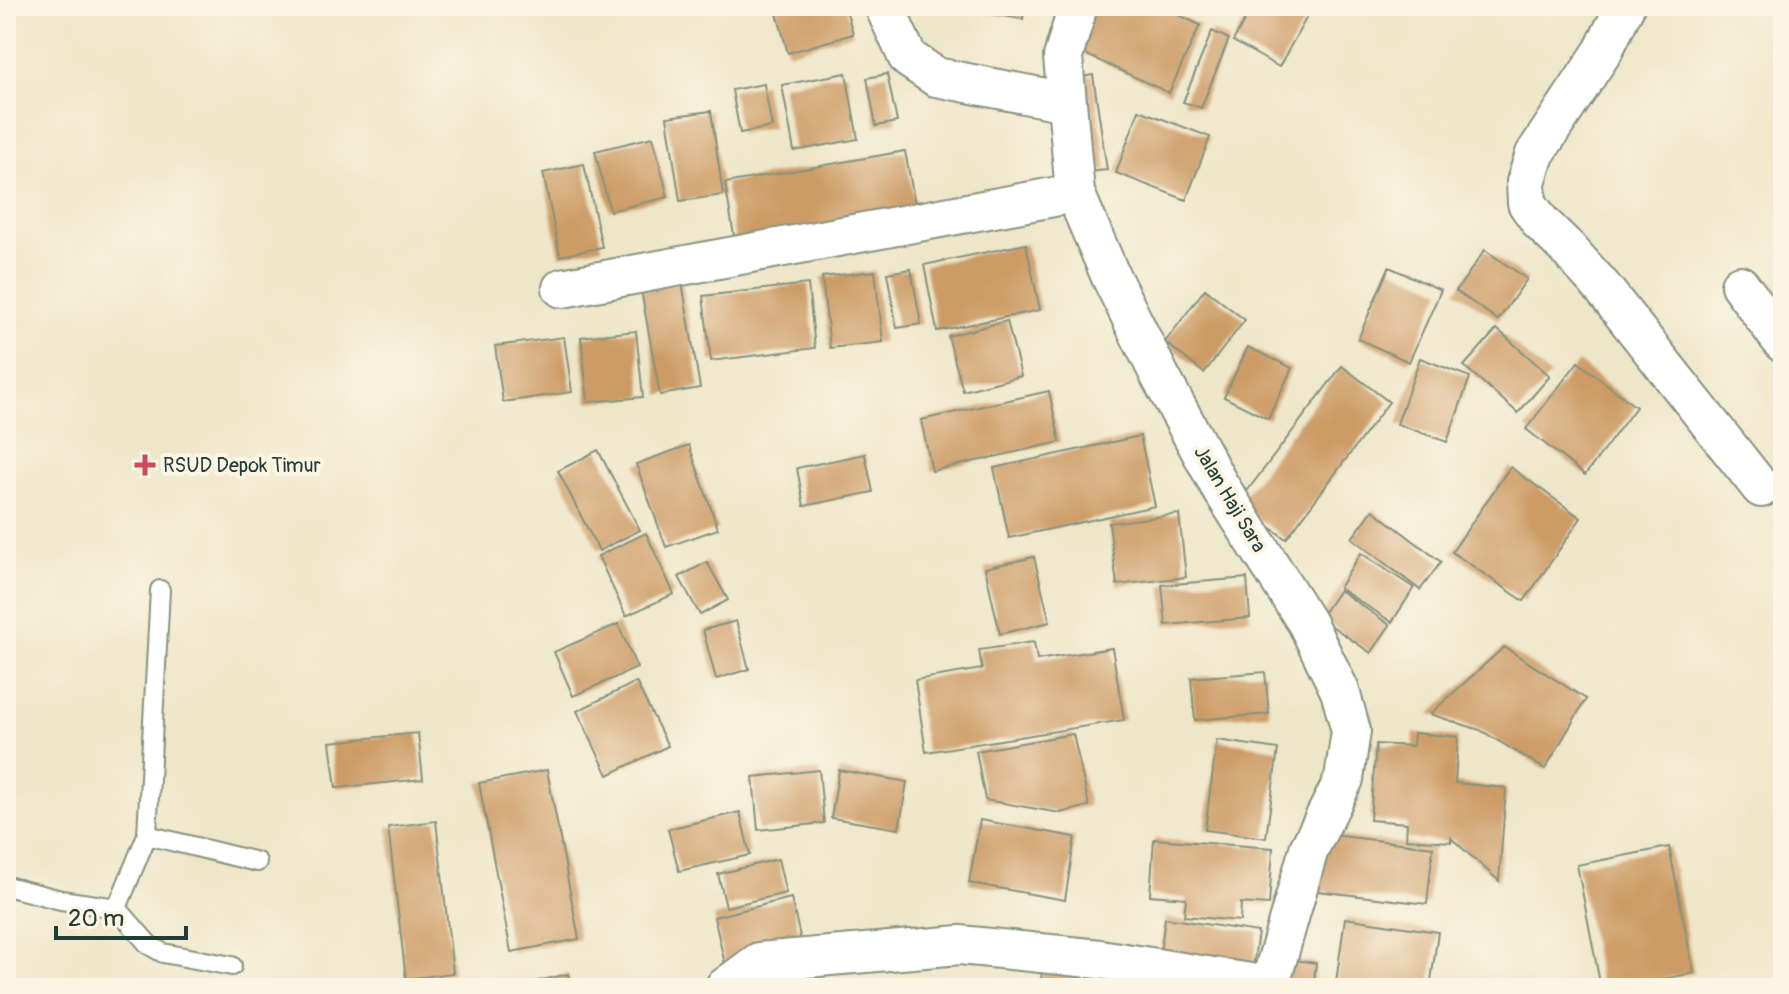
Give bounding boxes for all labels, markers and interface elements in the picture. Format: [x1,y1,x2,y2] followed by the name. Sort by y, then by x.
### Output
[1188,441,1272,557] street label: Jalan Haji Sara
[163,453,321,478] place label: RSUD Depok Timur
[134,454,156,476] marker: RSUD Depok Timur
[56,890,186,940] scale bar
[68,904,124,933] text: 20 m

